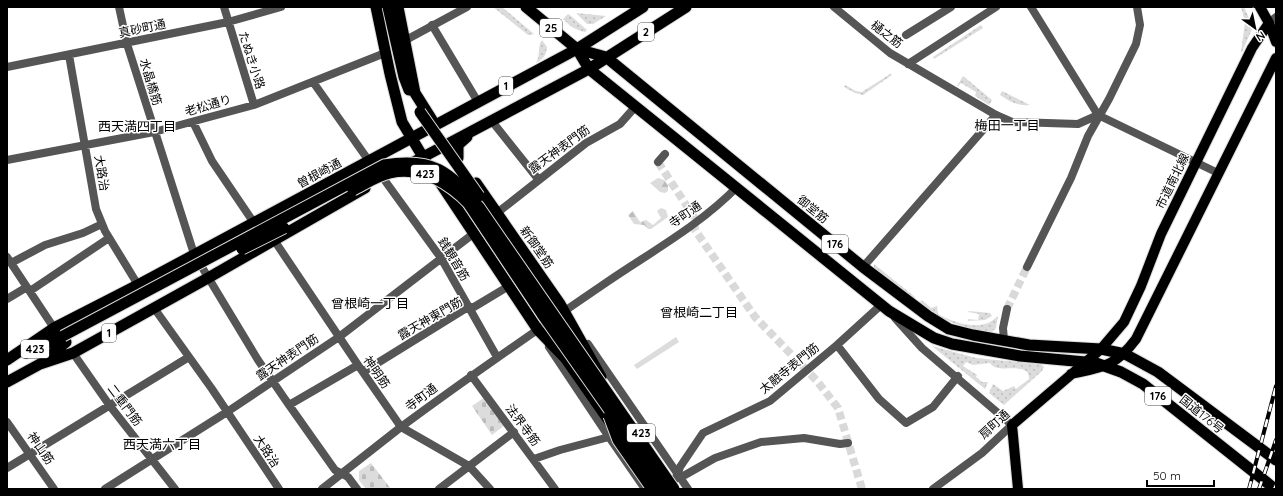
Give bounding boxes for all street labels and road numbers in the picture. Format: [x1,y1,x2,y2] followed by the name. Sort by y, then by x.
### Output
[117,16,167,40] street label: 真砂町通
[868,17,906,51] street label: 樋之筋
[540,19,562,37] road number: 25
[638,23,654,41] road number: 2
[236,29,268,91] street label: たぬき小路
[137,57,165,107] street label: 水晶橋筋
[499,77,513,95] road number: 1
[183,91,233,119] street label: 老松通り
[525,122,593,176] street label: 露天神表門筋
[1152,151,1192,211] street label: 市道南北線
[91,154,113,192] street label: 大路治
[294,155,344,191] street label: 曽根崎通
[411,165,439,183] road number: 423
[794,192,832,226] street label: 御堂筋
[666,198,704,230] street label: 寺町通
[517,223,557,271] street label: 新御堂筋
[435,235,473,283] street label: 銭観音筋
[822,235,848,253] road number: 176
[395,294,465,342] street label: 露天神東門筋
[102,324,116,342] road number: 1
[253,331,321,383] street label: 露天神表門筋
[21,340,49,358] road number: 423
[756,340,822,396] street label: 太融寺表門筋
[361,353,393,391] street label: 神明筋
[402,380,440,414] street label: 寺町通
[105,381,145,429] street label: 二重門筋
[1145,387,1171,405] road number: 176
[1177,392,1227,436] street label: 国道176号
[503,401,543,449] street label: 法界寺筋
[976,406,1012,442] street label: 扇町通
[627,424,655,442] road number: 423
[25,429,57,467] street label: 神山筋
[251,432,283,470] street label: 大路治

